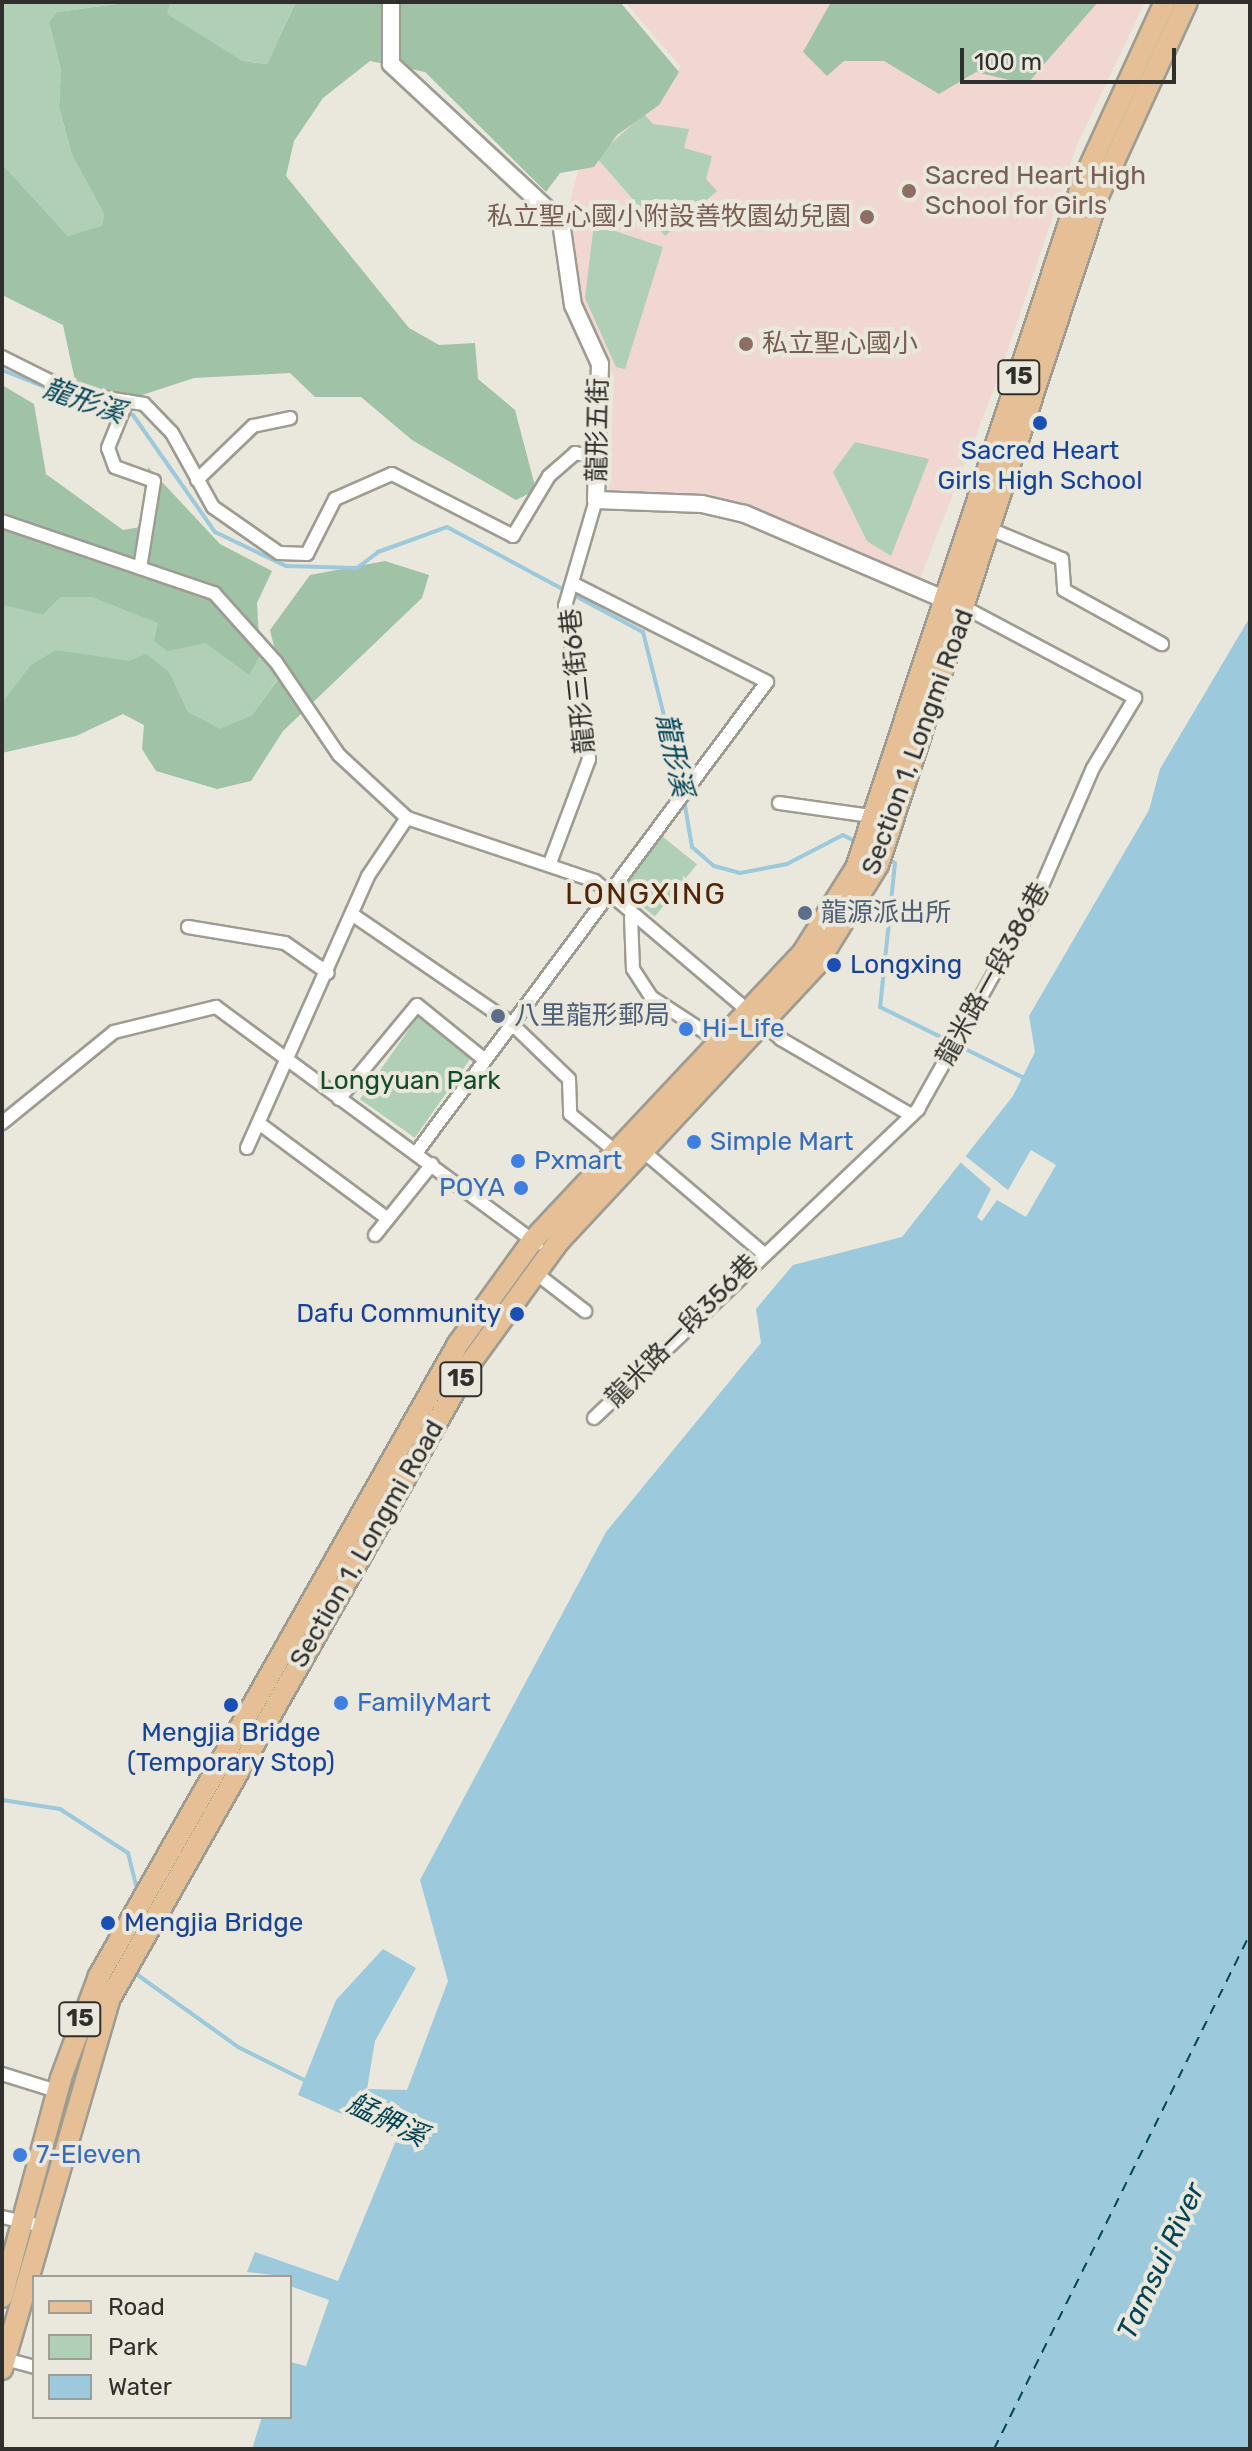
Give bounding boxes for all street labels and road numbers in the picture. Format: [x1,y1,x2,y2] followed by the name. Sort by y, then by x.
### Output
[997,357,1041,397] road number: 15
[581,378,615,482] street label: 龍形五街
[855,605,981,879] street label: Section 1, Longmi Road
[555,607,601,755] street label: 龍形三街6巷
[930,877,1056,1071] street label: 龍米路一段386巷
[599,1248,765,1414] street label: 龍米路一段356巷
[439,1359,483,1399] road number: 15
[283,1415,451,1673] street label: Section 1, Longmi Road
[58,1999,102,2039] road number: 15

